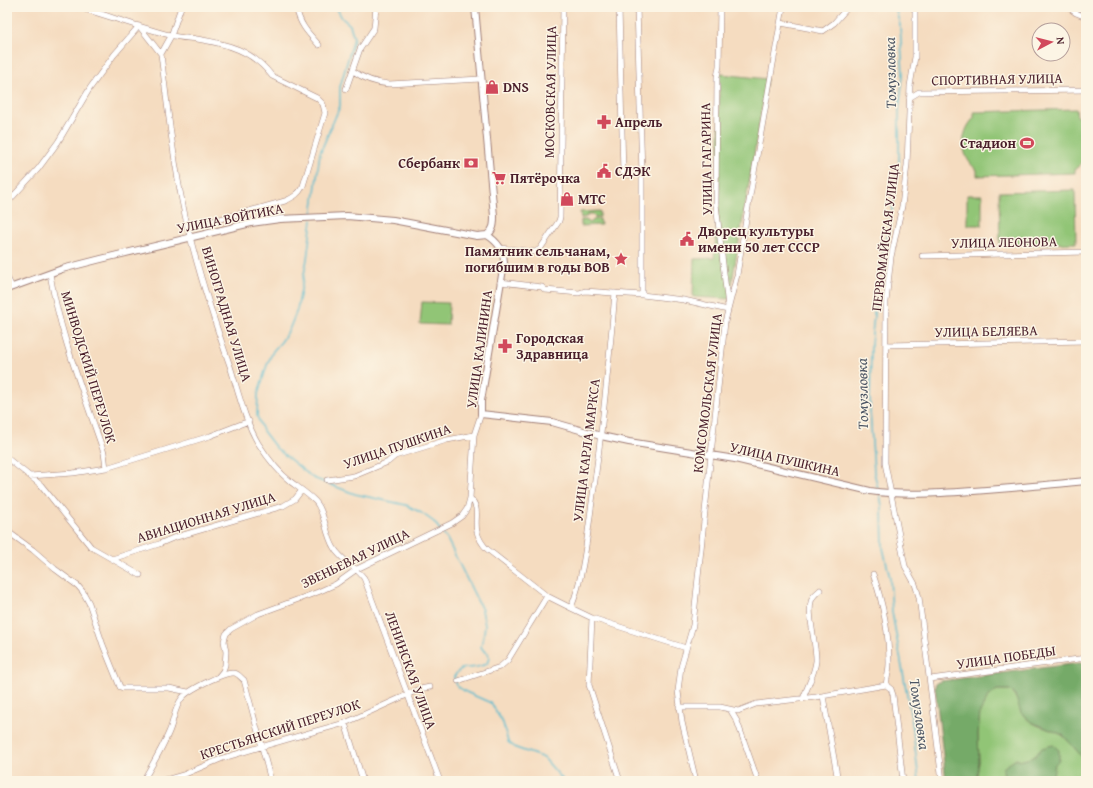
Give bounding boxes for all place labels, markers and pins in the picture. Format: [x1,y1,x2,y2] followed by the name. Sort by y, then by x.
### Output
[503,77,529,97] place label: DNS
[484,79,500,95] shop icon: DNS
[615,112,662,132] place label: Апрель
[596,114,612,130] pharmacy icon: Апрель
[960,133,1016,153] place label: Стадион
[1019,135,1035,151] sports icon: Стадион
[398,153,461,173] place label: Сбербанк
[463,155,479,171] bank icon: Сбербанк
[615,161,651,181] place label: СДЭК
[596,163,612,179] public building icon: СДЭК
[510,168,581,188] place label: Пятёрочка
[491,170,507,186] supermarket icon: Пятёрочка
[578,189,606,209] place label: МТС
[559,191,575,207] shop icon: МТС
[697,221,820,257] place label: Дворец культуры имени 50 лет СССР
[679,231,695,247] public building icon: Дворец культуры имени 50 лет СССР
[465,241,610,277] place label: Памятник сельчанам, погибшим в годы ВОВ
[613,251,629,267] place icon: Памятник сельчанам, погибшим в годы ВОВ
[516,328,589,364] place label: Городская Здравница
[497,338,513,354] pharmacy icon: Городская Здравница

